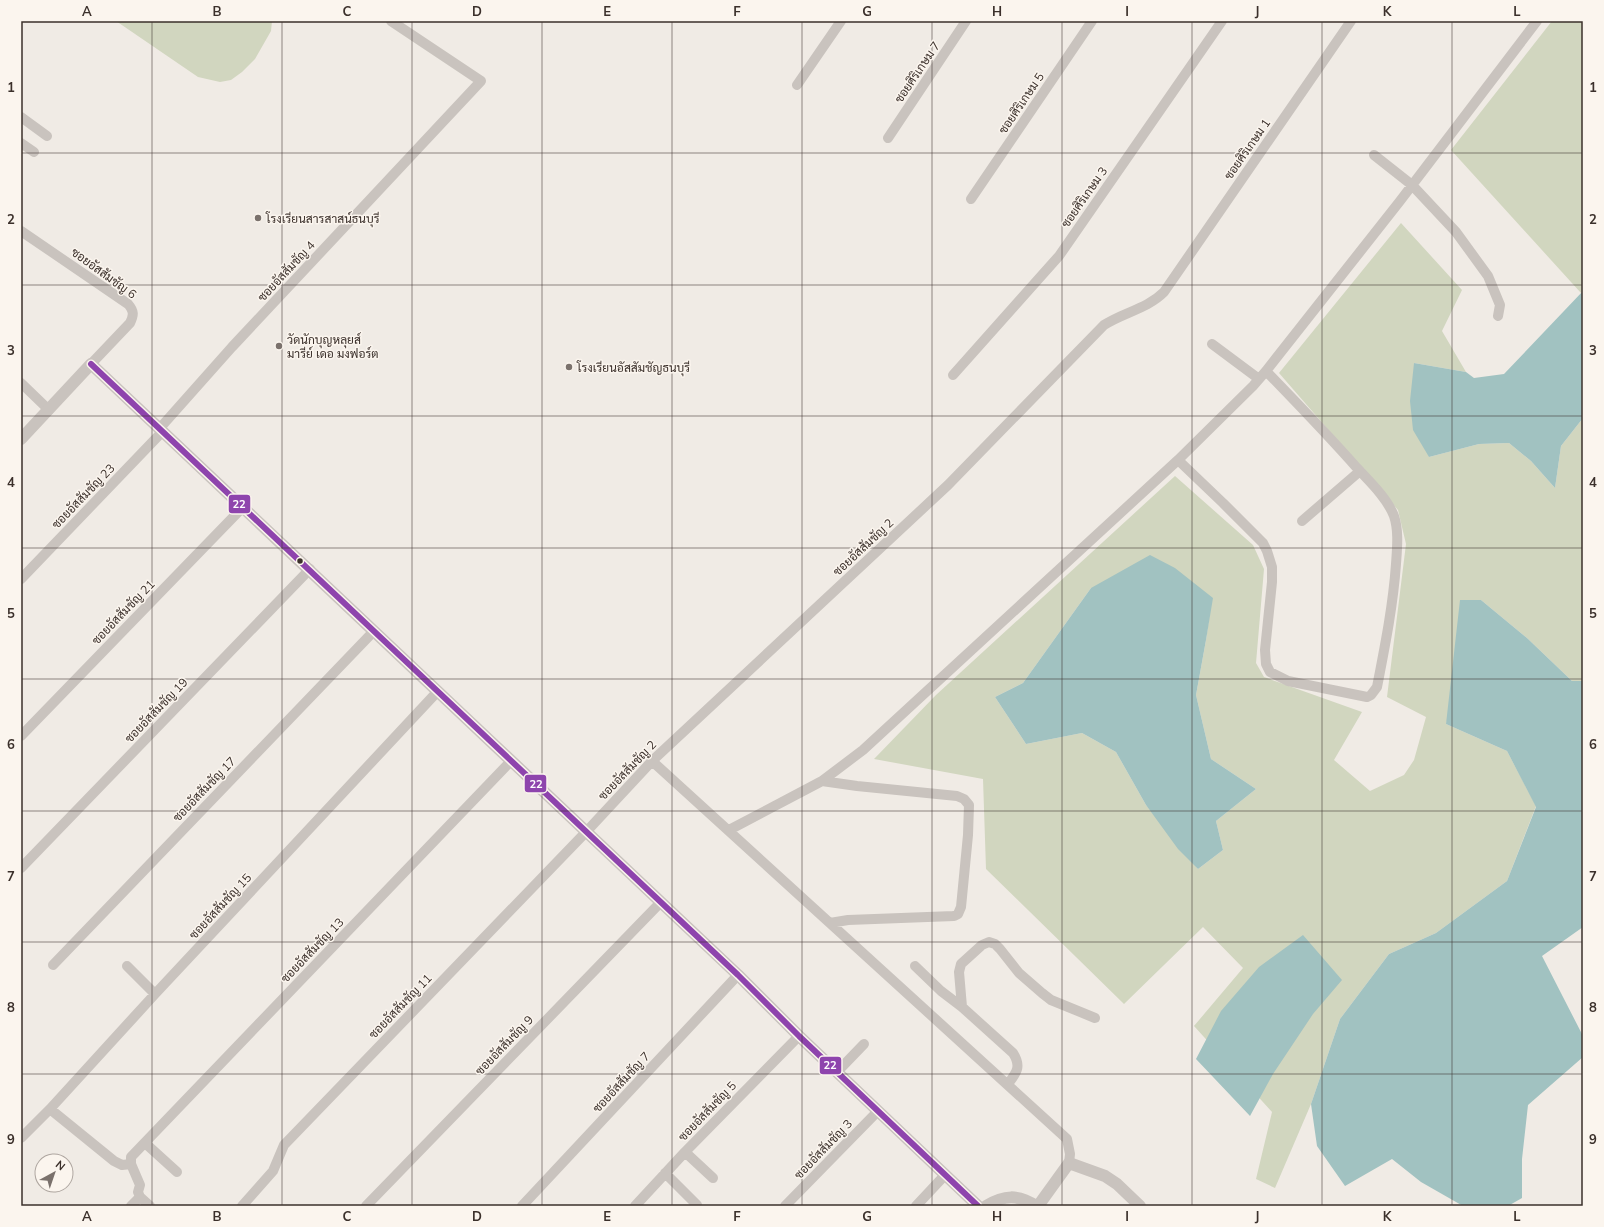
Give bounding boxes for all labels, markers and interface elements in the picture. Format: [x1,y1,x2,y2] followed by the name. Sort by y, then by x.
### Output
[82,3,92,19] text: A
[213,3,222,19] text: B
[343,3,352,19] text: C
[472,3,482,19] text: D
[603,3,611,19] text: E
[733,3,741,19] text: F
[862,3,872,19] text: G
[992,3,1002,19] text: H
[1125,3,1129,19] text: I
[1255,3,1259,19] text: J
[1383,3,1393,19] text: K
[1513,3,1521,19] text: L
[891,38,943,106] street label: ซอยศิริเกษม 7
[995,69,1047,137] street label: ซอยศิริเกษม 5
[7,79,15,95] text: 1
[1589,79,1597,95] text: 1
[1221,116,1273,182] street label: ซอยศิริเกษม 1
[1058,164,1110,230] street label: ซอยศิริเกษม 3
[7,211,15,227] text: 2
[265,211,380,228] place label: โรงเรียนสารสาสน์ธนบุรี
[1589,211,1597,227] text: 2
[253,213,263,223] marker: โรงเรียนสารสาสน์ธนบุรี
[254,238,318,304] street label: ซอยอัสสัมชัญ 4
[68,244,140,302] street label: ซอยอัสสัมชัญ 6
[287,332,379,361] place label: วัดนักบุญหลุยส์ มารีย์ เดอ มงฟอร์ต
[274,341,284,351] marker: วัดนักบุญหลุยส์ มารีย์ เดอ มงฟอร์ต
[7,342,15,358] text: 3
[1589,342,1597,358] text: 3
[576,360,690,377] place label: โรงเรียนอัสสัมชัญธนบุรี
[564,362,574,372] marker: โรงเรียนอัสสัมชัญธนบุรี
[48,460,118,532] street label: ซอยอัสสัมชัญ 23
[7,474,15,490] text: 4
[1589,474,1597,490] text: 4
[228,494,251,514] line badge: 22
[232,497,246,511] text: 22
[830,515,896,579] street label: ซอยอัสสัมชัญ 2
[295,556,305,566] unlabelled marker
[88,576,158,648] street label: ซอยอัสสัมชัญ 21
[7,605,15,621] text: 5
[1589,605,1597,621] text: 5
[121,674,191,746] street label: ซอยอัสสัมชัญ 19
[7,736,15,752] text: 6
[1589,736,1597,752] text: 6
[595,737,659,803] street label: ซอยอัสสัมชัญ 2
[169,753,239,825] street label: ซอยอัสสัมชัญ 17
[524,774,547,793] line badge: 22
[529,777,543,791] text: 22
[7,868,15,884] text: 7
[1589,868,1597,884] text: 7
[186,870,254,942] street label: ซอยอัสสัมชัญ 15
[277,914,347,986] street label: ซอยอัสสัมชัญ 13
[365,970,435,1042] street label: ซอยอัสสัมชัญ 11
[7,999,15,1015] text: 8
[1589,999,1597,1015] text: 8
[472,1012,536,1078] street label: ซอยอัสสัมชัญ 9
[589,1049,653,1115] street label: ซอยอัสสัมชัญ 7
[819,1056,842,1075] line badge: 22
[823,1058,837,1072] text: 22
[675,1078,739,1144] street label: ซอยอัสสัมชัญ 5
[791,1116,855,1182] street label: ซอยอัสสัมชัญ 3
[7,1131,15,1147] text: 9
[1589,1131,1597,1147] text: 9
[34,1153,74,1193] north arrow
[53,1157,68,1173] text: N
[82,1208,92,1224] text: A
[213,1208,222,1224] text: B
[343,1208,352,1224] text: C
[472,1208,482,1224] text: D
[603,1208,611,1224] text: E
[733,1208,741,1224] text: F
[862,1208,872,1224] text: G
[992,1208,1002,1224] text: H
[1125,1208,1129,1224] text: I
[1255,1208,1259,1224] text: J
[1383,1208,1393,1224] text: K
[1513,1208,1521,1224] text: L

